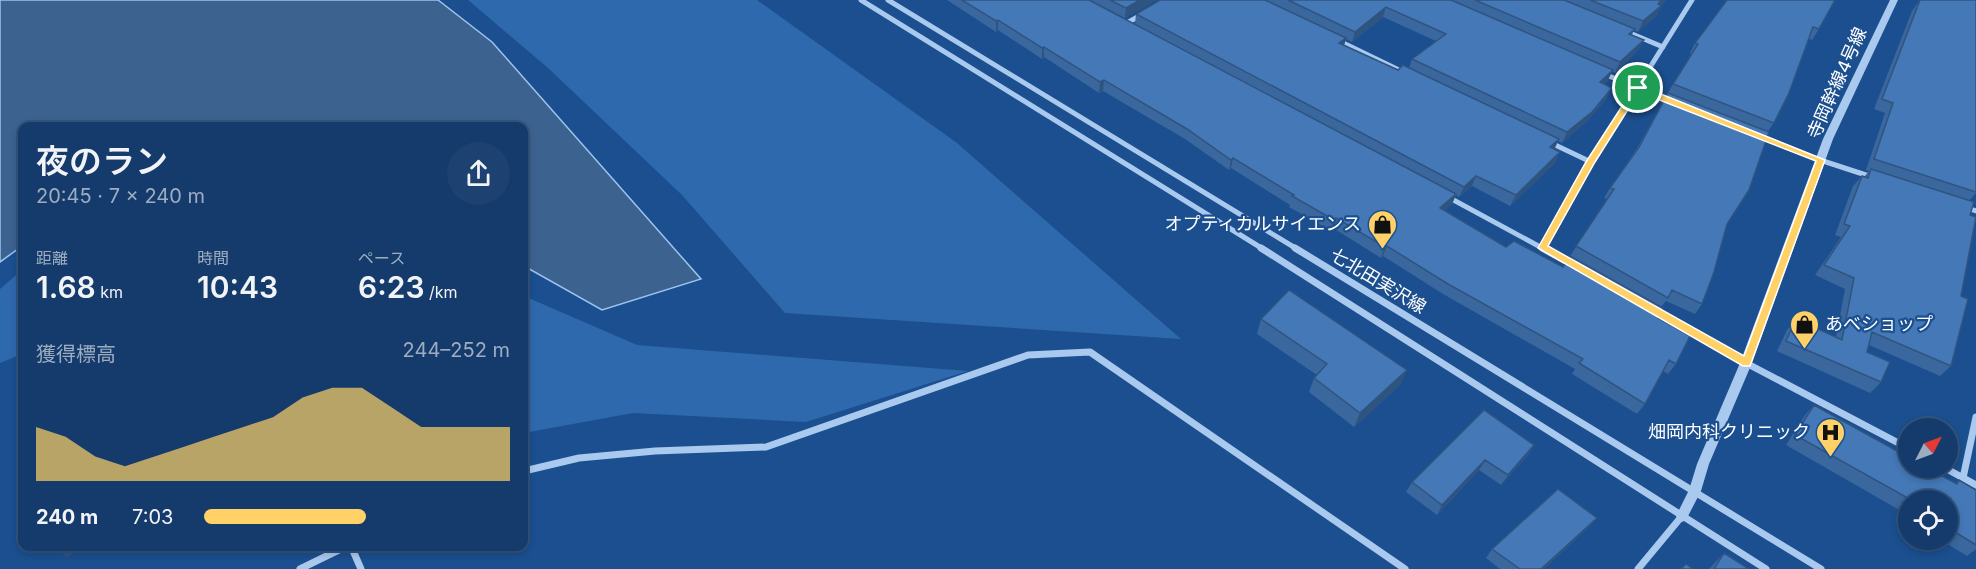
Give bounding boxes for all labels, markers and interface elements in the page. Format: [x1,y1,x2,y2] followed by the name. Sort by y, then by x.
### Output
[1803,24,1870,142] street label: 寺岡幹線4号線
[1612,62,1663,113] pin
[1621,71,1654,104] icon: arrive
[36,141,168,181] text: 夜のラン
[447,142,510,205] button: share
[36,184,205,208] text: 20:45 · 7 × 240 m
[1366,208,1398,250] shop icon: オプティカルサイエンス
[1165,213,1361,234] place label: オプティカルサイエンス
[1327,244,1430,317] street label: 七北田実沢線
[36,248,68,268] text: 距離
[197,248,229,268] text: 時間
[358,248,405,268] text: ペース
[36,269,96,305] text: 1.68
[197,269,278,305] text: 10:43
[358,269,425,305] text: 6:23
[96,282,123,302] text: km
[425,282,458,302] text: /km
[1788,308,1820,350] shop icon: あべショップ
[1825,313,1933,334] place label: あべショップ
[403,338,510,362] text: 244–252 m
[36,342,116,366] text: 獲得標高
[1815,416,1847,458] hospital icon: 畑岡内科クリニック
[1898,418,1958,478] north arrow
[1898,418,1958,550] map controls
[1648,421,1810,442] place label: 畑岡内科クリニック
[1898,490,1958,550] button: locate
[36,505,98,529] text: 240 m
[132,505,173,529] text: 7:03

